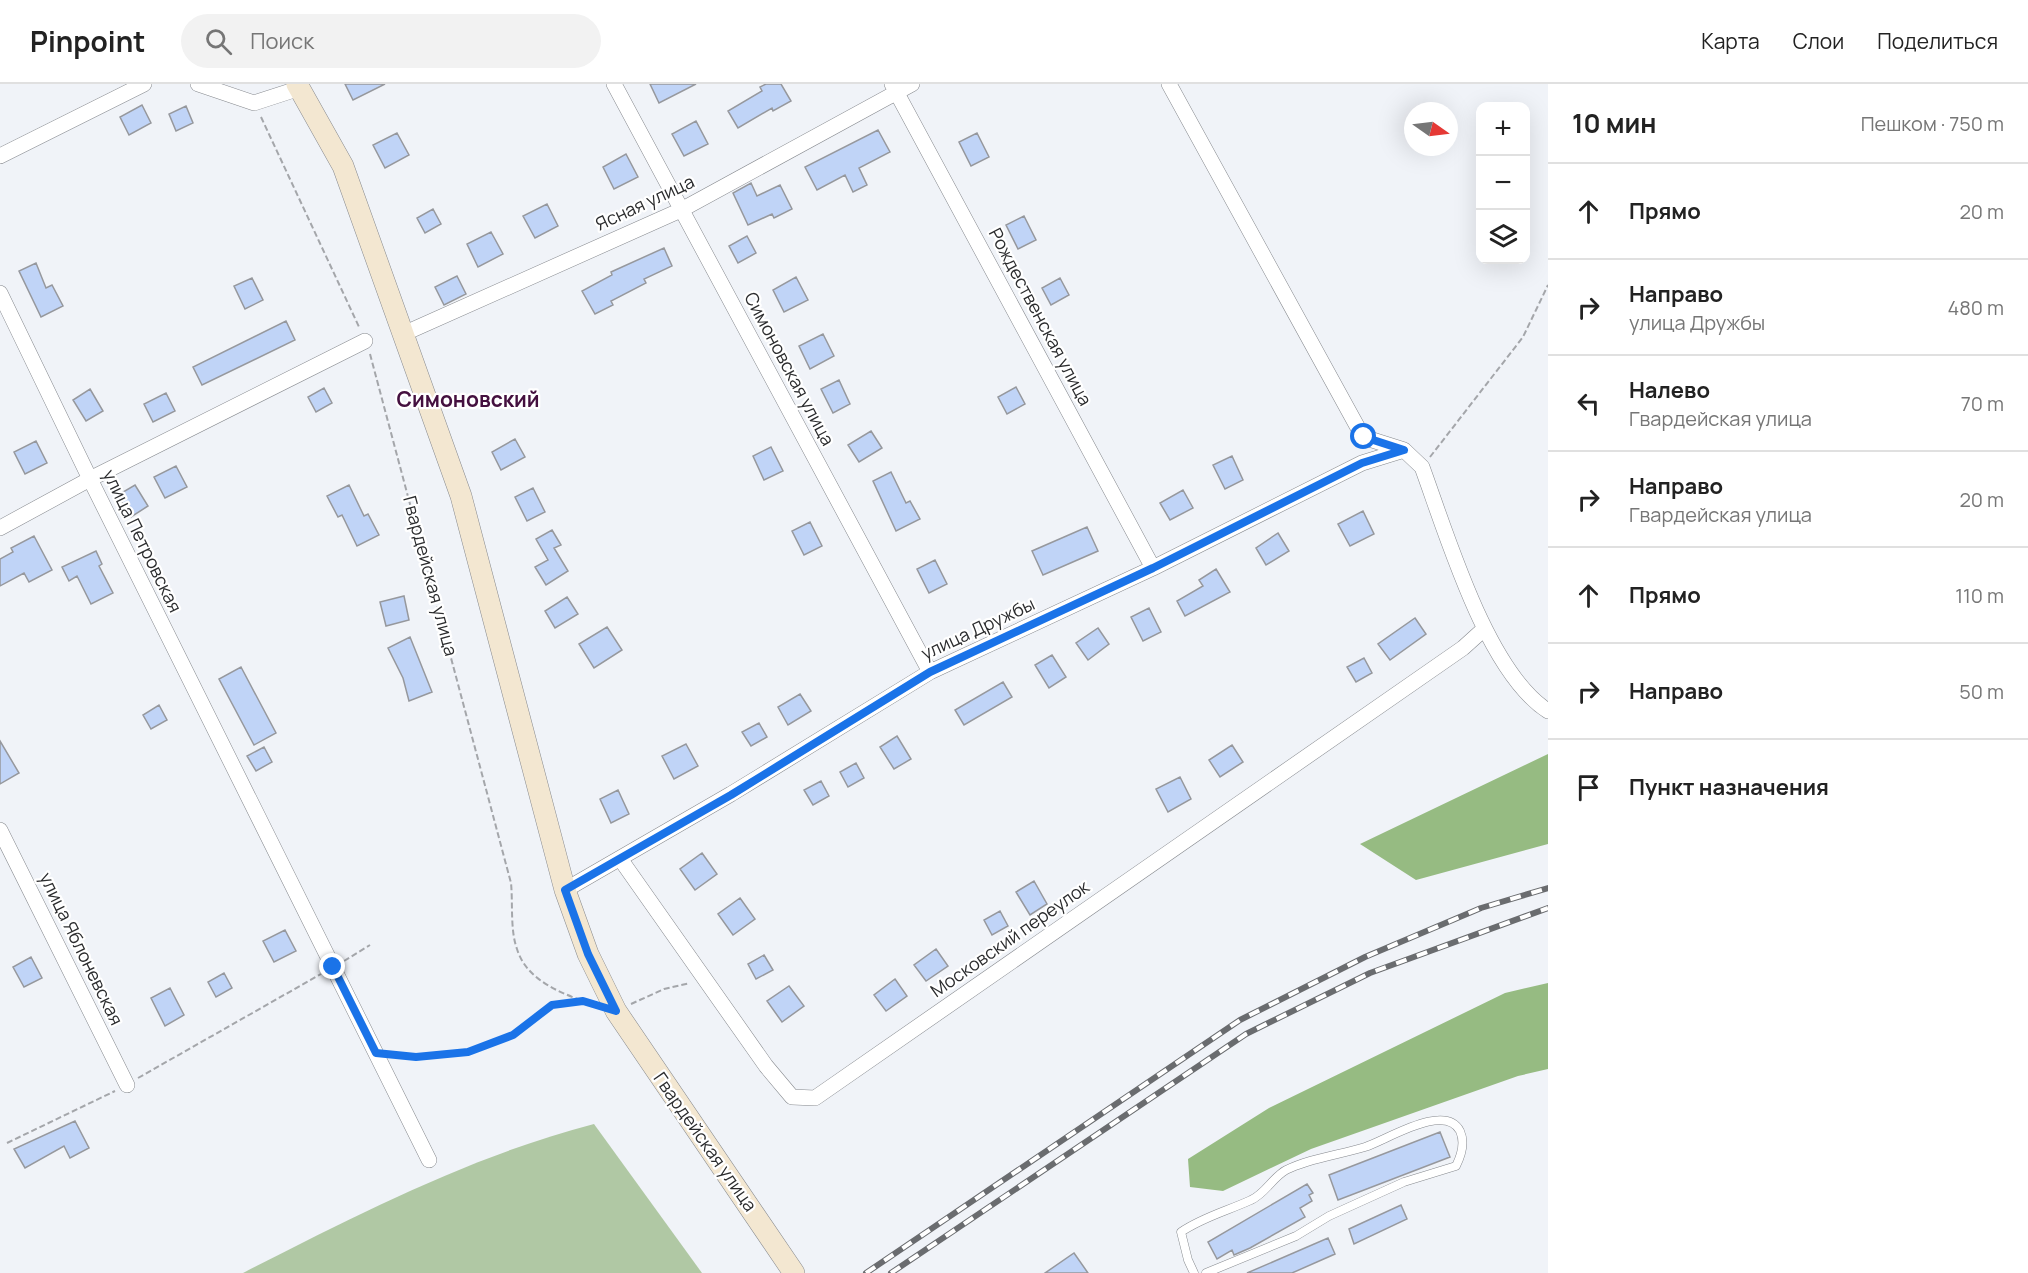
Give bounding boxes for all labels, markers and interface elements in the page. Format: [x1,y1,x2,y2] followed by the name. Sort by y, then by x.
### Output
[181,14,601,68] search box
[30,22,145,60] text: Pinpoint
[202,25,235,58] icon: search
[250,26,314,56] text: Поиск
[1701,27,1760,55] text: Карта
[1793,27,1844,55] text: Слои
[1877,27,1998,55] text: Поделиться
[1404,102,1458,156] north arrow
[1476,102,1530,264] map controls
[1476,102,1530,156] button: +
[1572,105,1657,141] text: 10 мин
[1861,110,2004,137] text: Пешком · 750 m
[1476,156,1530,210] button: −
[591,169,698,235] street label: Ясная улица
[1572,195,1605,228] icon: ahead
[1629,196,1701,226] text: Прямо
[1959,198,2004,225] text: 20 m
[1476,210,1530,264] button: layers
[984,224,1098,409] street label: Рождественская улица
[1629,279,1723,309] text: Направо
[739,288,840,449] street label: Симоновская улица
[1572,291,1605,324] icon: right
[1947,294,2004,321] text: 480 m
[1629,309,1765,336] text: улица Дружбы
[1629,375,1710,405] text: Налево
[396,385,540,413] district label: Симоновский
[1572,387,1605,420] icon: left
[1961,390,2004,417] text: 70 m
[1629,405,1812,432] text: Гвардейская улица
[1350,423,1376,449] route start
[98,465,188,616] street label: улица Петровская
[1629,471,1723,501] text: Направо
[1572,483,1605,516] icon: right
[1959,486,2004,513] text: 20 m
[398,493,464,658] street label: Гвардейская улица
[1629,501,1812,528] text: Гвардейская улица
[1572,579,1605,612] icon: ahead
[1629,580,1701,610] text: Прямо
[1955,582,2004,609] text: 110 m
[917,591,1038,665] street label: улица Дружбы
[1572,675,1605,708] icon: right
[1629,676,1723,706] text: Направо
[1959,678,2004,705] text: 50 m
[1572,771,1605,804] icon: arrive
[1629,772,1829,802] text: Пункт назначения
[35,868,129,1029] street label: улица Яблоневская
[925,874,1094,1002] street label: Московский переулок
[319,953,345,979] route end
[649,1067,763,1216] street label: Гвардейская улица

